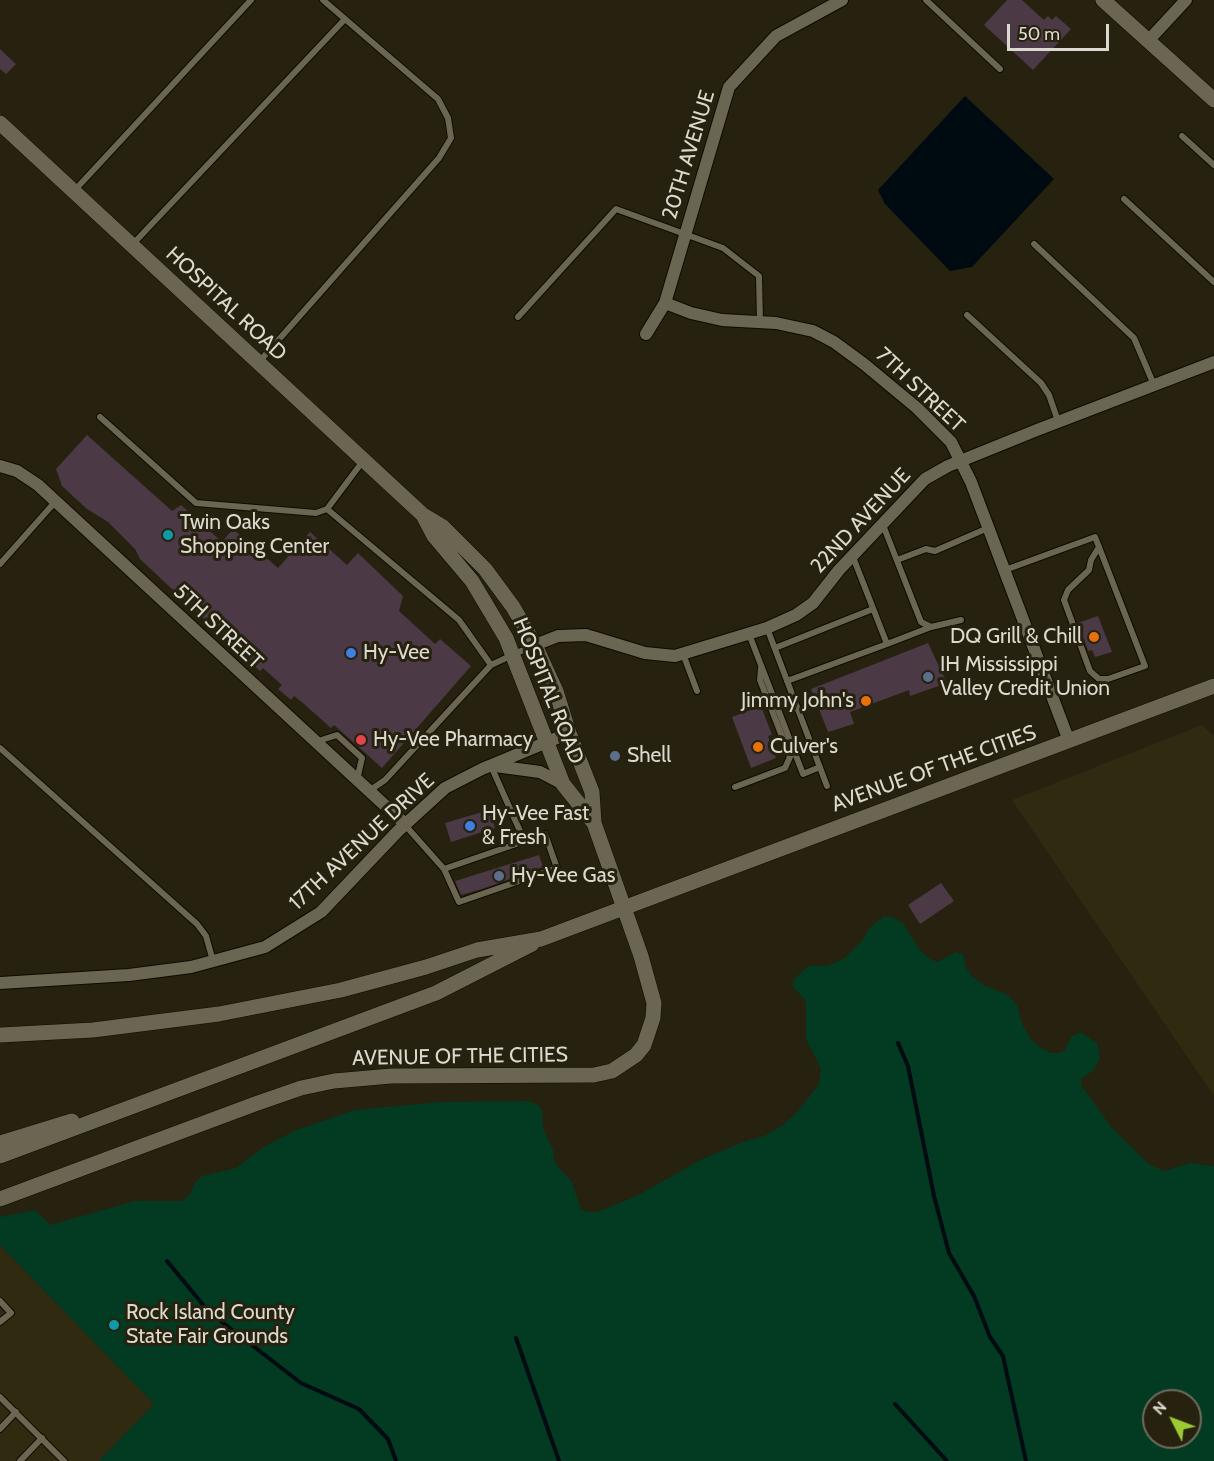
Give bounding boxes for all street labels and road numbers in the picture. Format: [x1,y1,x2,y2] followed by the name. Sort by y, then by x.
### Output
[657,87,721,223] street label: 20TH AVENUE
[160,242,292,366] street label: HOSPITAL ROAD
[870,343,970,437] street label: 7TH STREET
[806,463,916,579] street label: 22ND AVENUE
[168,579,268,675] street label: 5TH STREET
[507,614,589,768] street label: HOSPITAL ROAD
[828,720,1040,818] street label: AVENUE OF THE CITIES
[284,768,440,916] street label: 17TH AVENUE DRIVE
[352,1043,568,1071] street label: AVENUE OF THE CITIES

